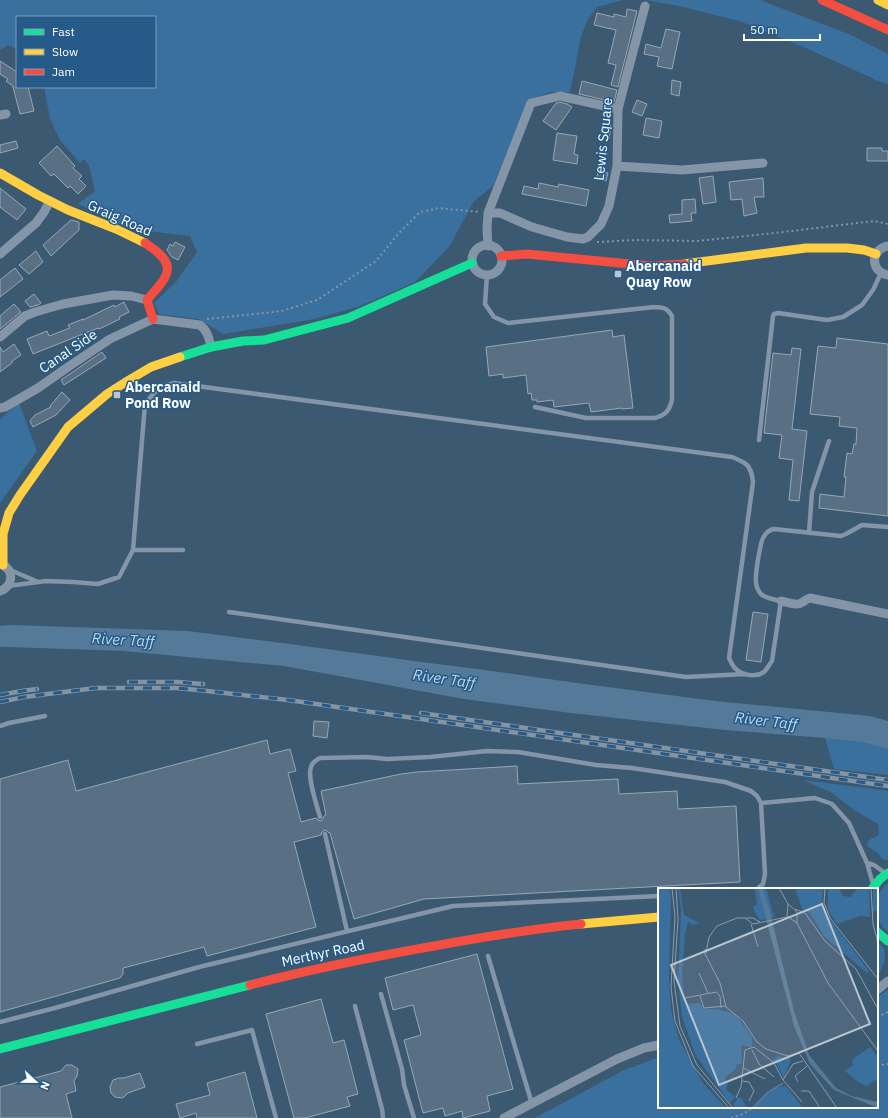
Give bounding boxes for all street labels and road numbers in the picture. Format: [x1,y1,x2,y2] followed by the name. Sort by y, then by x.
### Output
[590,96,616,181] street label: Lewis Square
[85,196,155,240] street label: Graig Road
[36,325,101,377] street label: Canal Side
[280,935,366,971] street label: Merthyr Road

